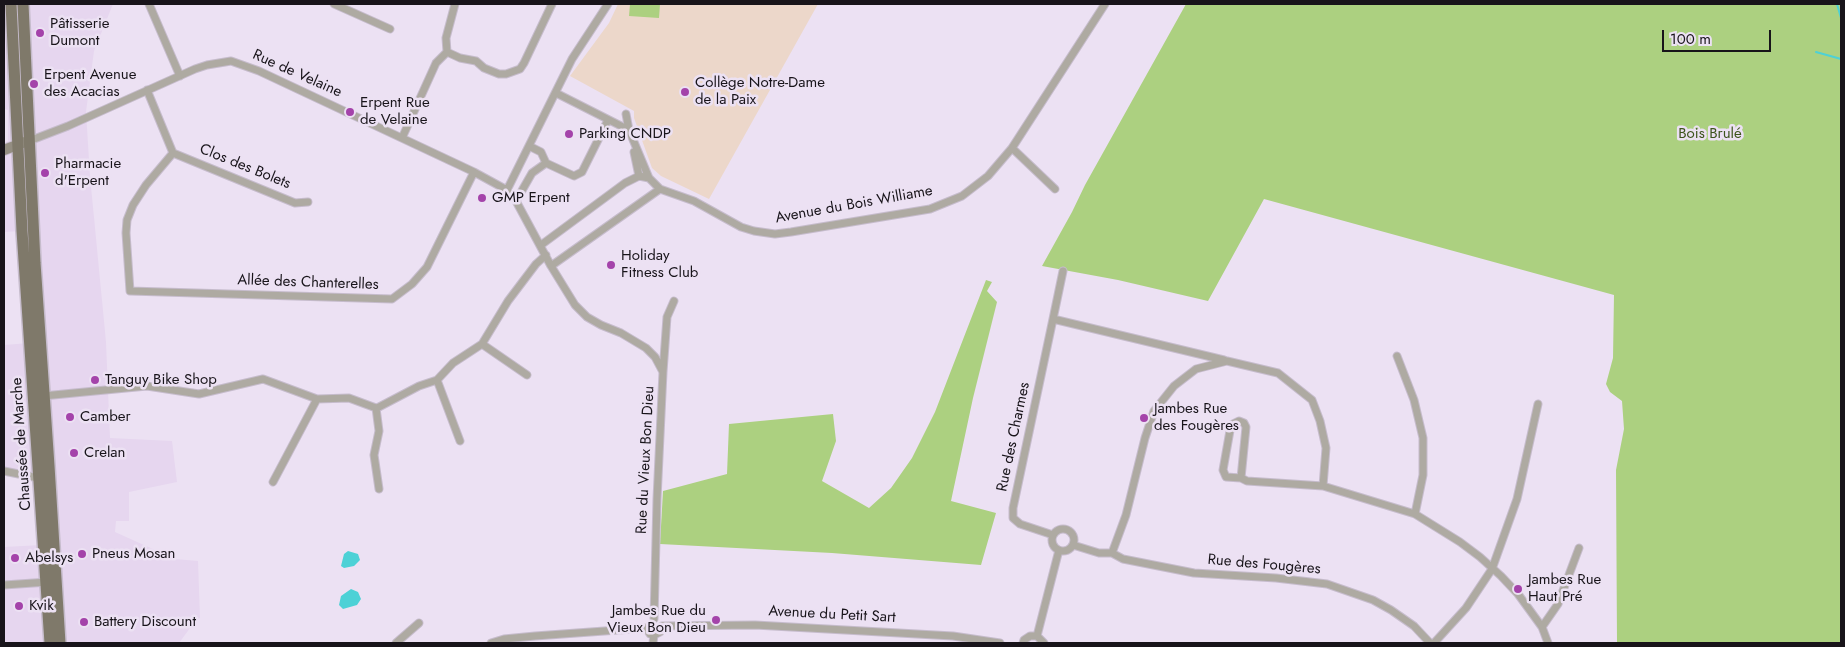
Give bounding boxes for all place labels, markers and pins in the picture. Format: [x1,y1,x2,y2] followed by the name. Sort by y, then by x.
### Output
[50,15,110,50] place label: Pâtisserie Dumont
[34,27,46,39] marker: Pâtisserie Dumont
[44,66,136,101] place label: Erpent Avenue des Acacias
[695,74,825,109] place label: Collège Notre-Dame de la Paix
[28,78,40,90] marker: Erpent Avenue des Acacias
[679,86,691,98] marker: Collège Notre-Dame de la Paix
[360,94,430,129] place label: Erpent Rue de Velaine
[344,106,356,118] marker: Erpent Rue de Velaine
[579,125,671,143] place label: Parking CNDP
[563,128,575,140] marker: Parking CNDP
[55,155,121,190] place label: Pharmacie d'Erpent
[39,167,51,179] marker: Pharmacie d'Erpent
[492,189,570,207] place label: GMP Erpent
[476,192,488,204] marker: GMP Erpent
[621,247,698,282] place label: Holiday Fitness Club
[605,259,617,271] marker: Holiday Fitness Club
[105,371,217,389] place label: Tanguy Bike Shop
[89,374,101,386] marker: Tanguy Bike Shop
[1154,400,1239,435] place label: Jambes Rue des Fougères
[80,408,131,426] place label: Camber
[64,411,76,423] marker: Camber
[1138,412,1150,424] marker: Jambes Rue des Fougères
[84,444,125,462] place label: Crelan
[68,447,80,459] marker: Crelan
[92,545,175,563] place label: Pneus Mosan
[76,548,88,560] marker: Pneus Mosan
[25,549,73,567] place label: Abelsys
[9,552,21,564] marker: Abelsys
[1528,571,1601,606] place label: Jambes Rue Haut Pré
[1512,583,1524,595] marker: Jambes Rue Haut Pré
[29,597,54,615] place label: Kvik
[13,600,25,612] marker: Kvik
[607,602,706,637] place label: Jambes Rue du Vieux Bon Dieu
[94,613,196,631] place label: Battery Discount
[710,614,722,626] marker: Jambes Rue du Vieux Bon Dieu
[78,616,90,628] marker: Battery Discount

